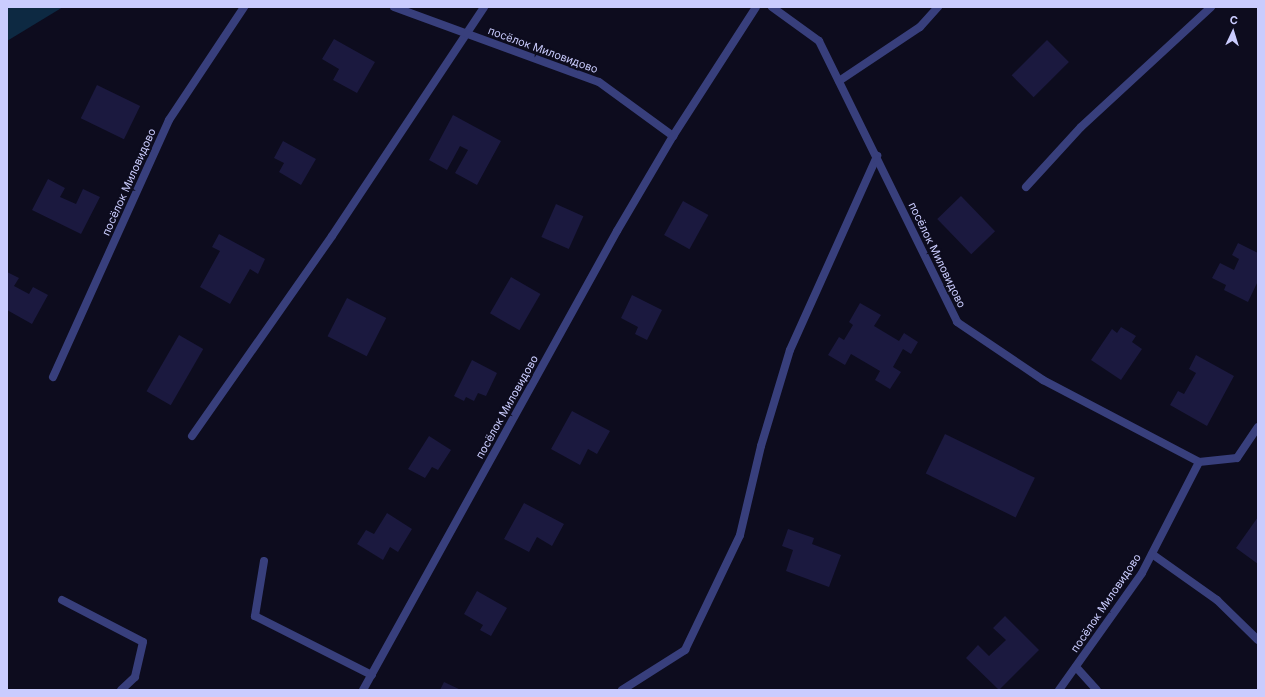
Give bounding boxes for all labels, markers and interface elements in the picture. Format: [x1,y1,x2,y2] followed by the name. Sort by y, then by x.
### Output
[1213,12,1253,52] north arrow
[1229,13,1238,27] text: С
[486,24,600,76] street label: посёлок Миловидово
[99,126,159,238] street label: посёлок Миловидово
[906,200,968,310] street label: посёлок Миловидово
[473,353,541,461] street label: посёлок Миловидово
[1068,551,1144,655] street label: посёлок Миловидово

